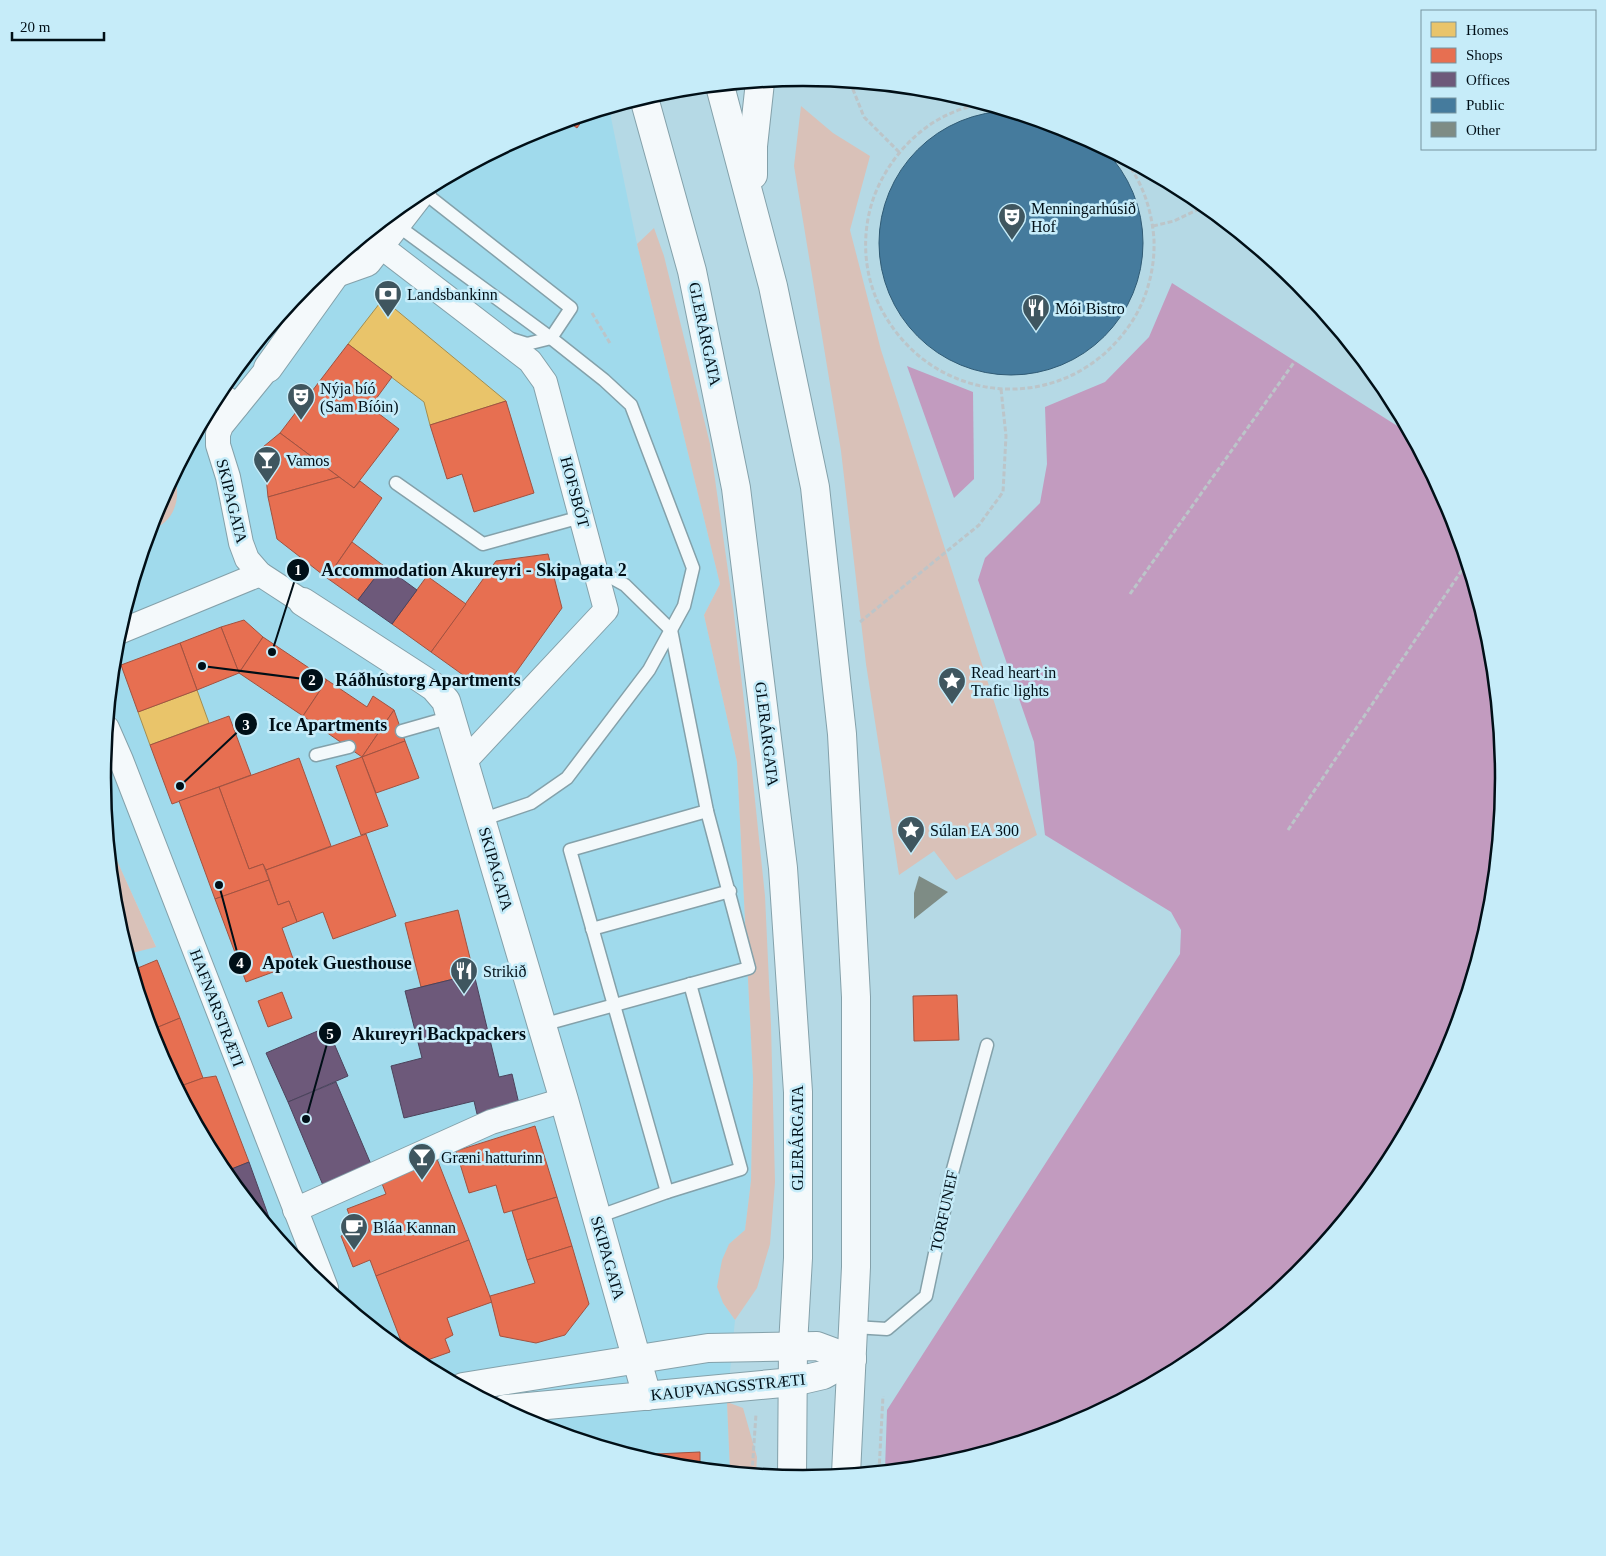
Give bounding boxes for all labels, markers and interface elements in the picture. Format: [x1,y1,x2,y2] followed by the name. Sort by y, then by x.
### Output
[12,10,105,42] scale bar
[1421,10,1596,150] legend
[20,19,51,35] text: 20 m
[1466,22,1509,38] text: Homes
[1466,47,1503,63] text: Shops
[1466,72,1510,88] text: Offices
[1466,97,1505,113] text: Public
[1466,122,1500,138] text: Other
[1031,200,1136,235] place label: Menningarhúsið Hof
[997,202,1027,241] theatre icon: Menningarhúsið Hof
[373,279,403,318] bank icon: Landsbankinn
[686,280,725,388] street label: GLERÁRGATA
[407,286,498,303] place label: Landsbankinn
[1021,293,1051,332] restaurant icon: Mói Bistro
[1055,300,1125,317] place label: Mói Bistro
[320,380,399,416] place label: Nýja bíó (Sam Bíóin)
[286,382,316,421] theatre icon: Nýja bíó (Sam Bíóin)
[252,445,282,484] bar icon: Vamos
[286,452,330,469] place label: Vamos
[557,454,594,530] street label: HOFSBÓT
[213,457,251,545] street label: SKIPAGATA
[285,553,637,586] callout: Accommodation Akureyri - Skipagata 2
[321,560,627,580] text: Accommodation Akureyri - Skipagata 2
[294,562,302,578] text: 1
[299,663,531,696] callout: Ráðhústorg Apartments
[971,664,1056,700] place label: Read heart in Trafic lights
[937,666,967,705] place icon: Read heart in Trafic lights
[335,670,521,690] text: Ráðhústorg Apartments
[308,672,316,688] text: 2
[752,681,783,788] street label: GLERÁRGATA
[234,708,398,741] callout: Ice Apartments
[269,715,387,735] text: Ice Apartments
[242,717,250,733] text: 3
[896,815,926,854] place icon: Súlan EA 300
[930,822,1019,839] place label: Súlan EA 300
[476,825,516,913] street label: SKIPAGATA
[228,946,422,979] callout: Apotek Guesthouse
[187,947,247,1069] street label: HAFNARSTRÆTI
[262,953,412,973] text: Apotek Guesthouse
[236,955,244,971] text: 4
[449,956,479,995] restaurant icon: Strikið
[483,963,527,980] place label: Strikið
[317,1017,536,1050] callout: Akureyri Backpackers
[352,1024,526,1044] text: Akureyri Backpackers
[326,1026,334,1042] text: 5
[788,1085,806,1191] street label: GLERÁRGATA
[407,1142,437,1181] bar icon: Græni hatturinn
[441,1149,543,1166] place label: Græni hatturinn
[927,1169,961,1253] street label: TORFUNEF
[339,1212,369,1251] cafe icon: Bláa Kannan
[588,1214,628,1302] street label: SKIPAGATA
[373,1219,456,1236] place label: Bláa Kannan
[650,1370,806,1404] street label: KAUPVANGSSTRÆTI

